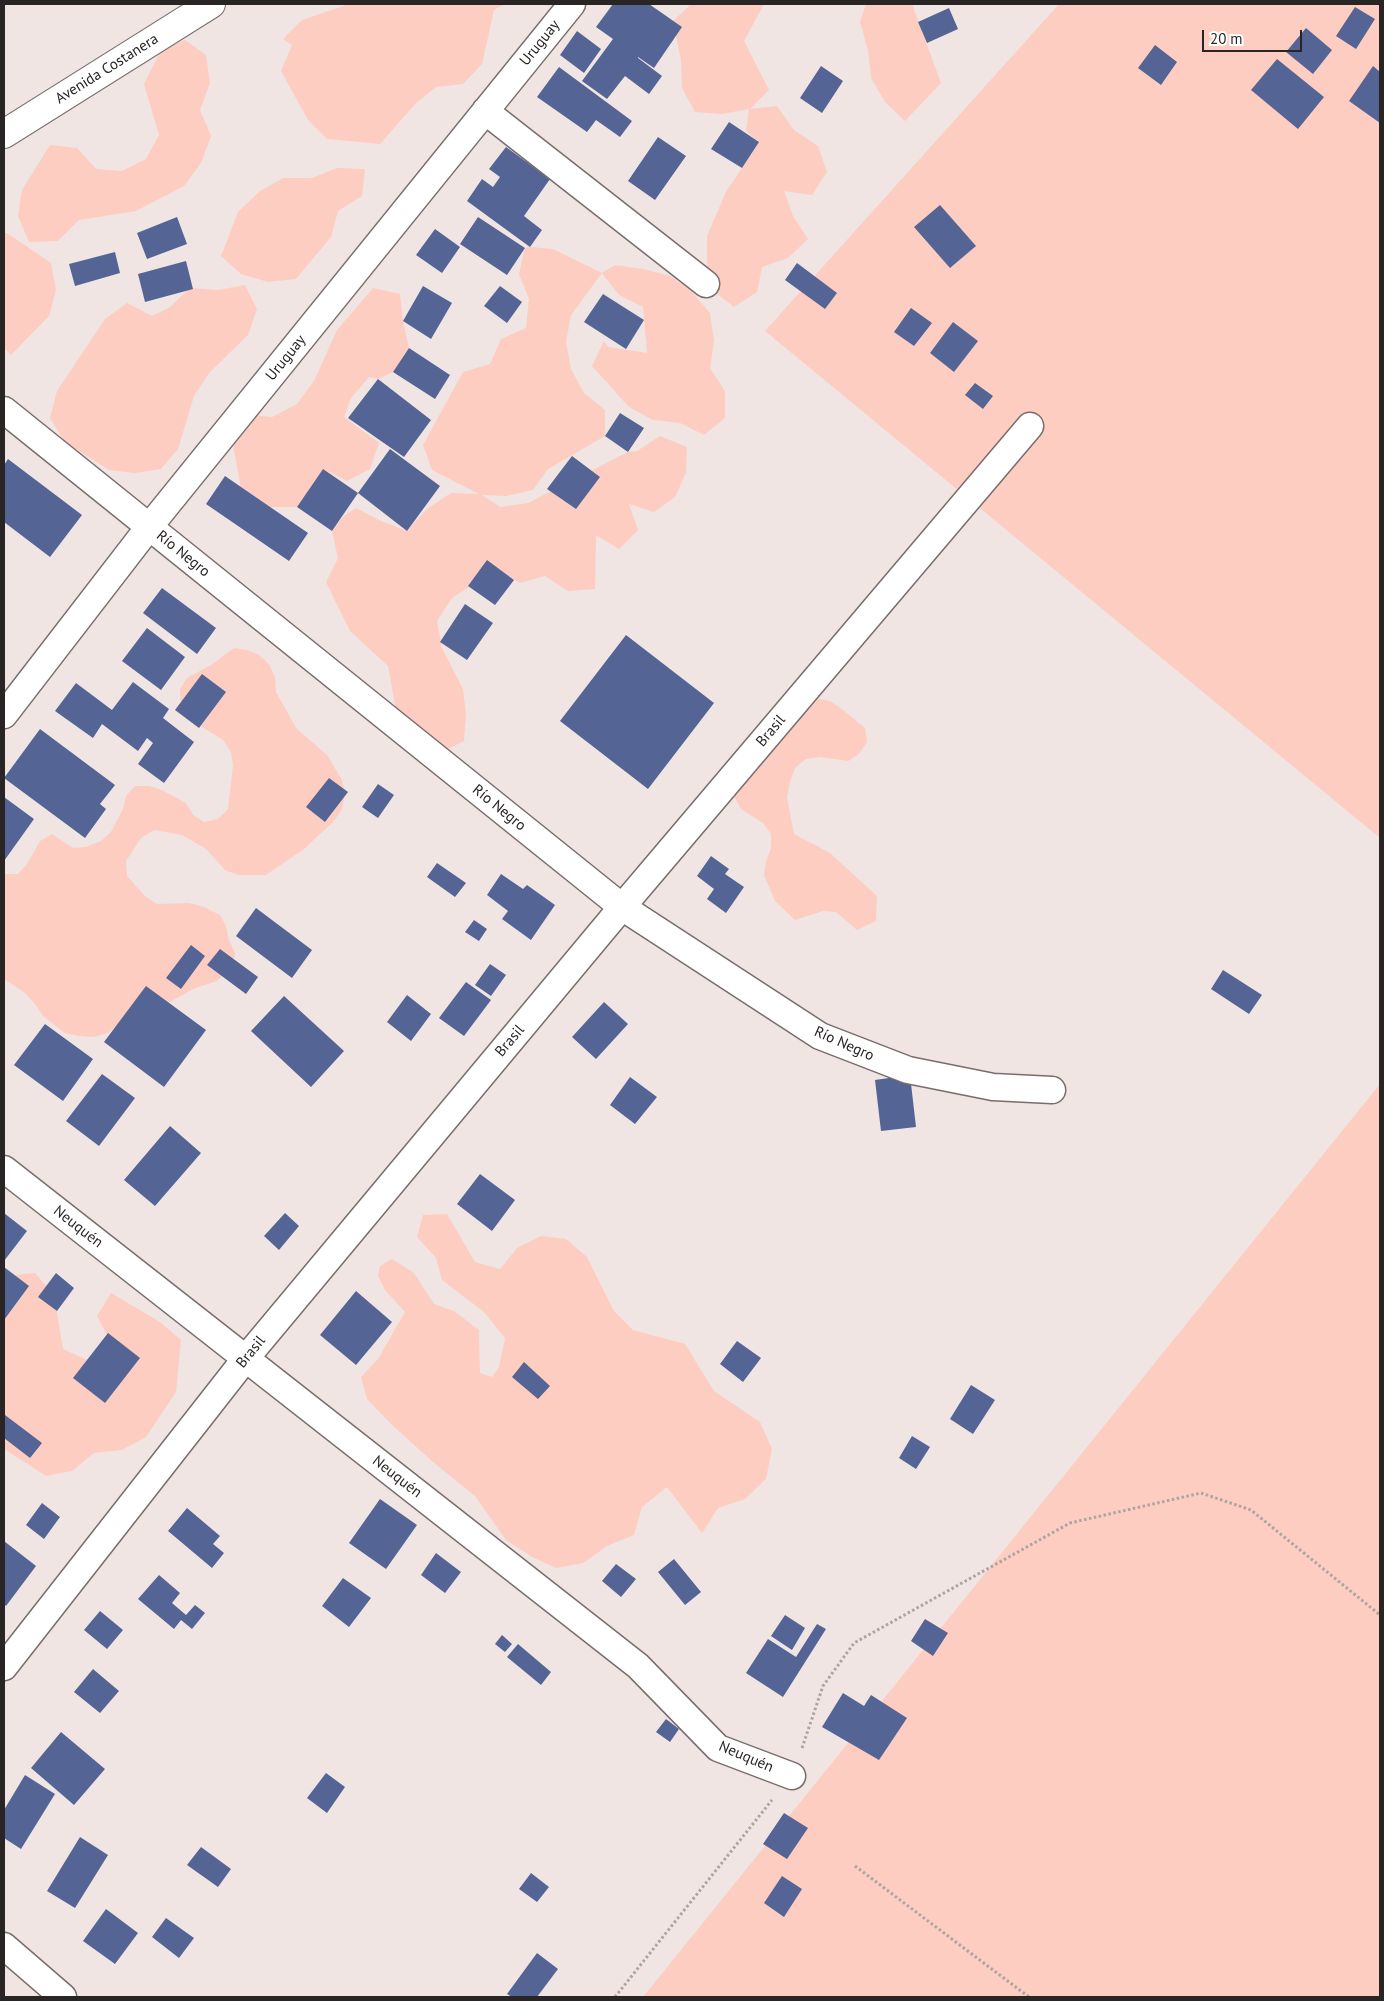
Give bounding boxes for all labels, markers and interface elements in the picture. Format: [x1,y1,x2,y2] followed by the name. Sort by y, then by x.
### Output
[516,17,564,69] street label: Uruguay
[1204,20,1304,52] scale bar
[1210,29,1243,48] text: 20 m
[52,30,162,108] street label: Avenida Costanera
[262,332,310,384] street label: Uruguay
[153,527,213,581] street label: Río Negro
[753,711,789,751] street label: Brasil
[469,781,529,835] street label: Río Negro
[492,1021,528,1061] street label: Brasil
[811,1023,877,1065] street label: Río Negro
[50,1202,106,1252] street label: Neuquén
[233,1332,269,1372] street label: Brasil
[369,1452,425,1502] street label: Neuquén
[716,1737,776,1777] street label: Neuquén

